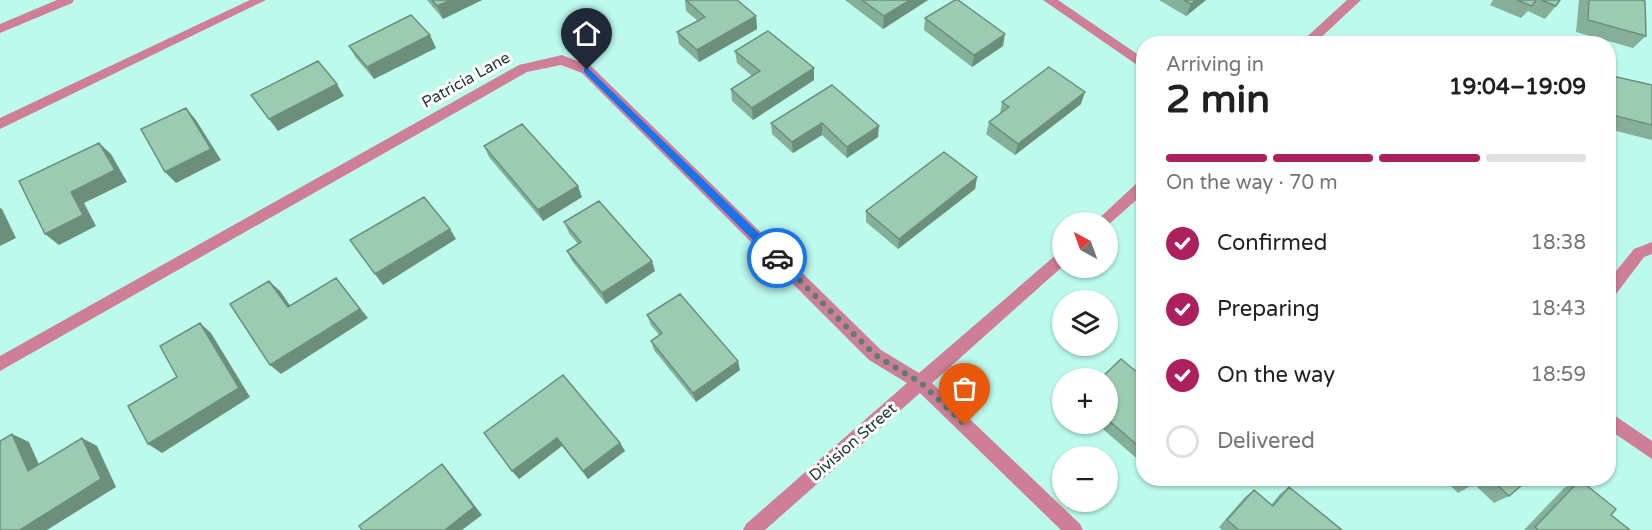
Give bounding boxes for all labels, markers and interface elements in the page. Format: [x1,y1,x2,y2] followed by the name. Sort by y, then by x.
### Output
[561,8,612,70] pin
[570,17,603,50] icon: home
[418,47,514,113] street label: Patricia Lane
[1166,53,1264,77] text: Arriving in
[1449,74,1586,100] text: 19:04–19:09
[1166,76,1270,123] text: 2 min
[1166,171,1338,195] text: On the way · 70 m
[1052,212,1118,278] north arrow
[1052,212,1118,512] map controls
[1166,227,1199,260] icon: check
[747,228,807,288] courier
[1217,230,1327,256] text: Confirmed
[1531,231,1586,255] text: 18:38
[761,242,794,275] icon: car
[1052,290,1118,356] button: layers
[1166,293,1199,326] icon: check
[1217,296,1320,322] text: Preparing
[1531,297,1586,321] text: 18:43
[1166,359,1199,392] icon: check
[1217,362,1335,388] text: On the way
[939,363,990,425] pin
[1531,363,1586,387] text: 18:59
[1052,368,1118,434] button: +
[948,372,981,405] icon: bag
[805,399,901,485] street label: Division Street
[1217,428,1315,454] text: Delivered
[1052,446,1118,512] button: −

